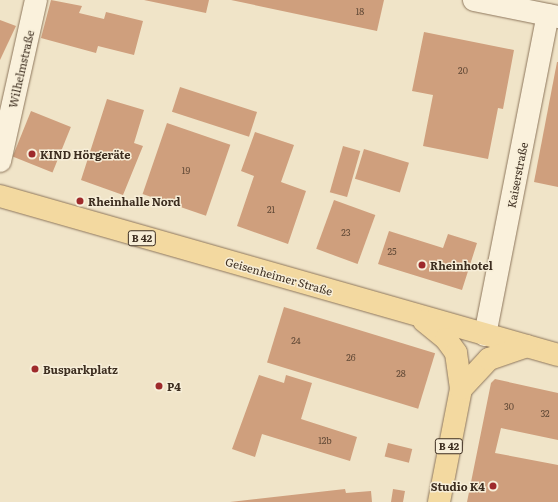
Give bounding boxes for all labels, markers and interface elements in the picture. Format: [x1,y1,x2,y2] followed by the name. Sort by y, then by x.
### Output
[356,6,364,16] house number: 18
[6,29,36,109] street label: Wilhelmstraße
[458,65,468,75] house number: 20
[504,141,530,209] street label: Kaiserstraße
[40,147,130,161] place label: KIND Hörgeräte
[27,149,37,159] marker: KIND Hörgeräte
[182,165,190,175] house number: 19
[88,194,180,208] place label: Rheinhalle Nord
[75,196,85,206] marker: Rheinhalle Nord
[267,204,275,214] house number: 21
[341,227,351,237] house number: 23
[127,230,157,246] road number: B 42
[387,246,397,256] house number: 25
[224,254,334,298] street label: Geisenheimer Straße
[430,258,493,272] place label: Rheinhotel
[417,260,427,270] marker: Rheinhotel
[291,335,301,345] house number: 24
[346,352,356,362] house number: 26
[43,362,118,376] place label: Busparkplatz
[30,364,40,374] marker: Busparkplatz
[396,368,406,378] house number: 28
[167,379,181,393] place label: P4
[154,381,164,391] marker: P4
[504,401,514,411] house number: 30
[540,408,550,418] house number: 32
[318,435,332,445] house number: 12b
[434,438,464,454] road number: B 42
[431,479,485,493] place label: Studio K4
[488,481,498,491] marker: Studio K4

